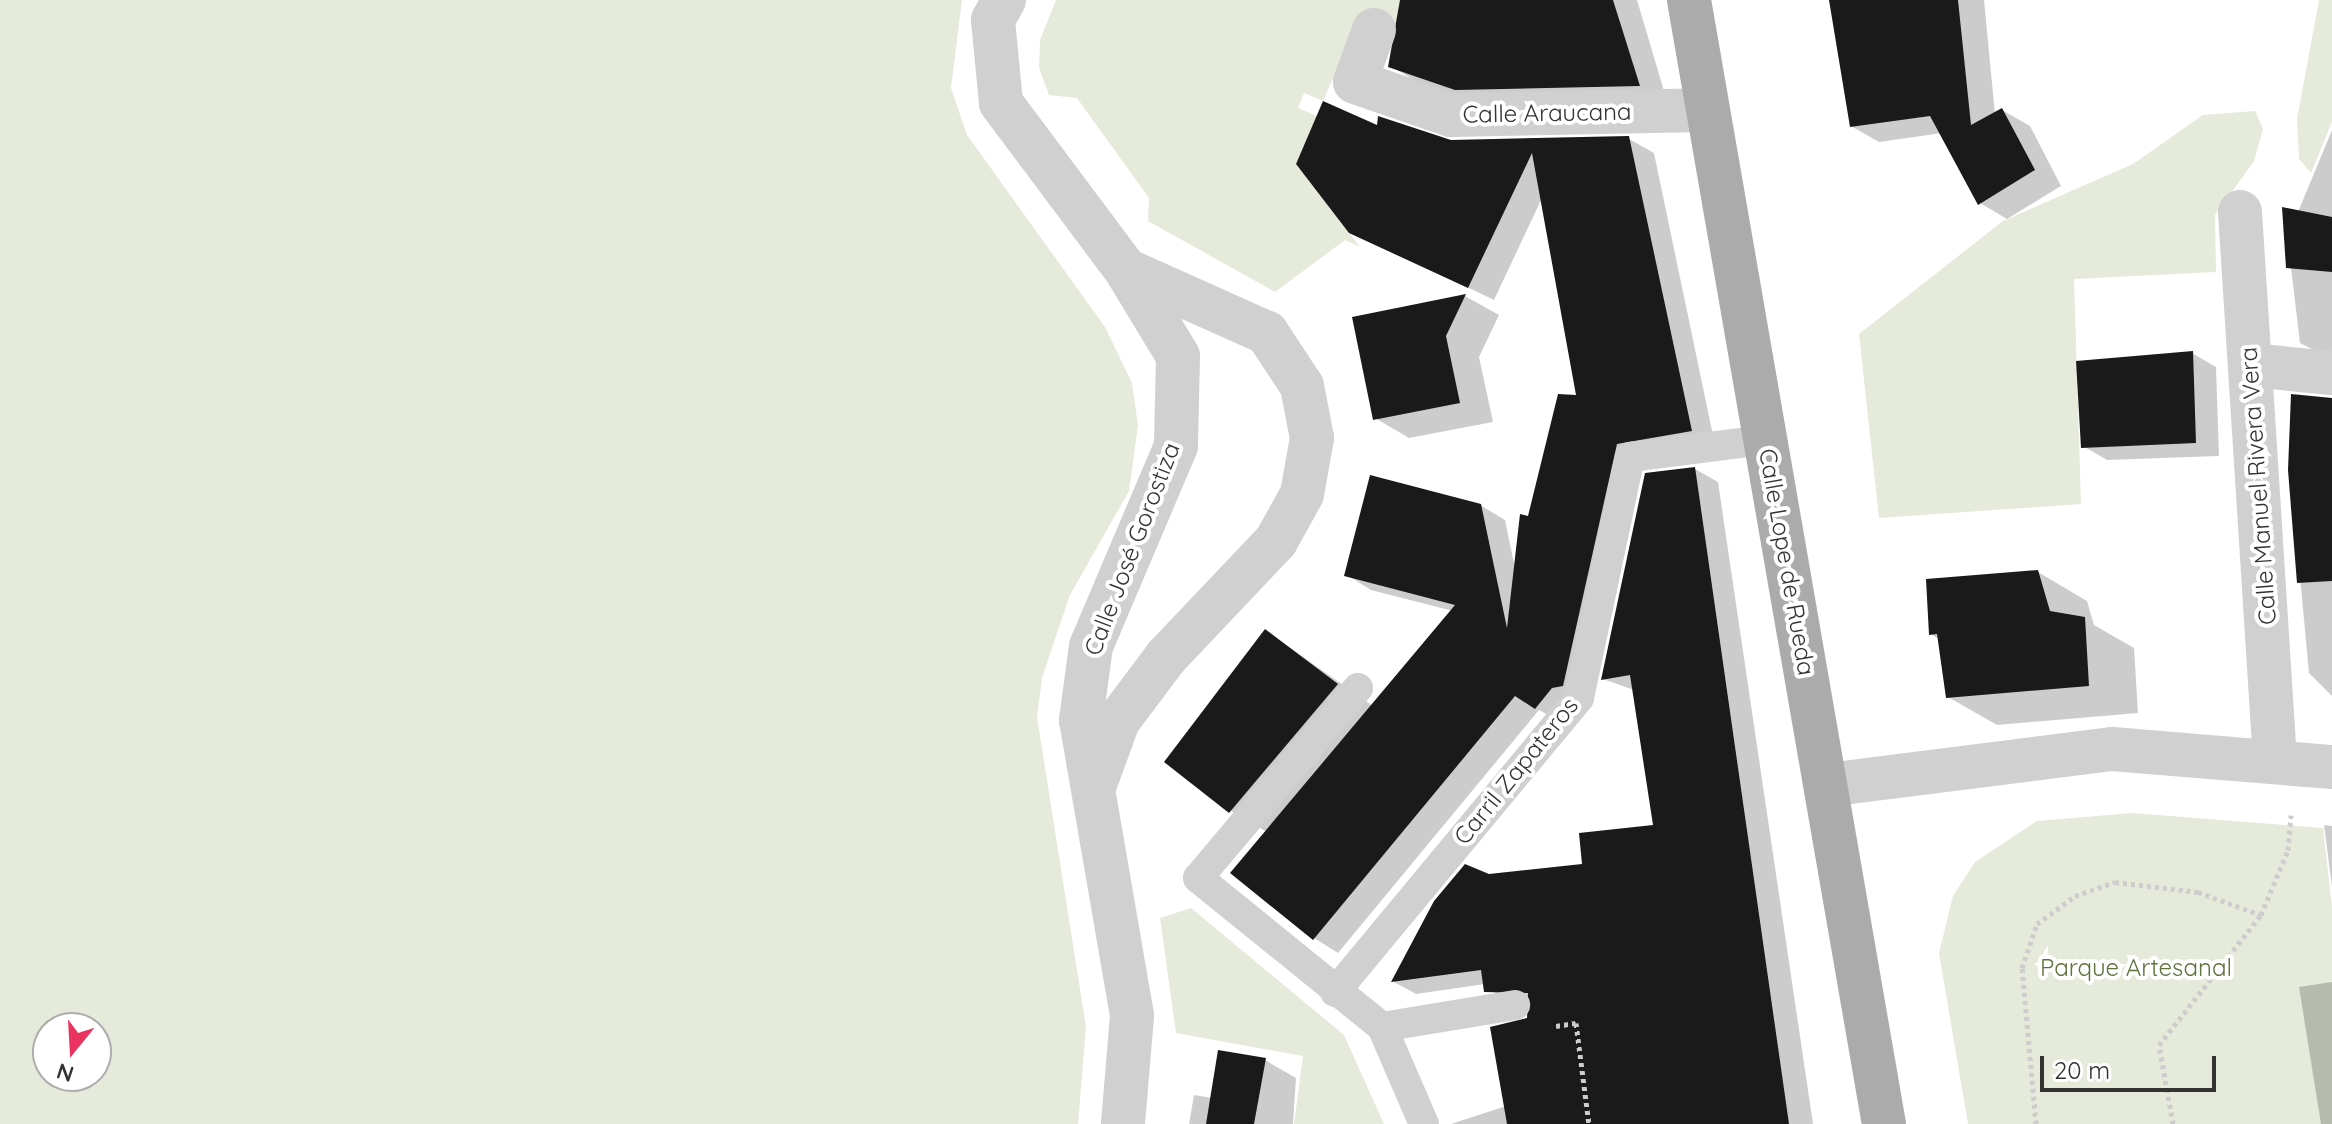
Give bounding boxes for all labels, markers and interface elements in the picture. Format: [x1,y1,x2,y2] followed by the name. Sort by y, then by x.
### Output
[1462,97,1632,129] street label: Calle Araucana
[2234,346,2282,626] street label: Calle Manuel Rivera Vera
[1078,438,1186,660] street label: Calle José Gorostiza
[1753,446,1821,678] street label: Calle Lope de Rueda
[1448,692,1584,850] street label: Carril Zapateros
[2040,954,2232,982] park label: Parque Artesanal
[32,1012,112,1092] north arrow
[2044,1040,2220,1090] scale bar
[2054,1055,2110,1085] text: 20 m
[53,1057,77,1089] text: N

